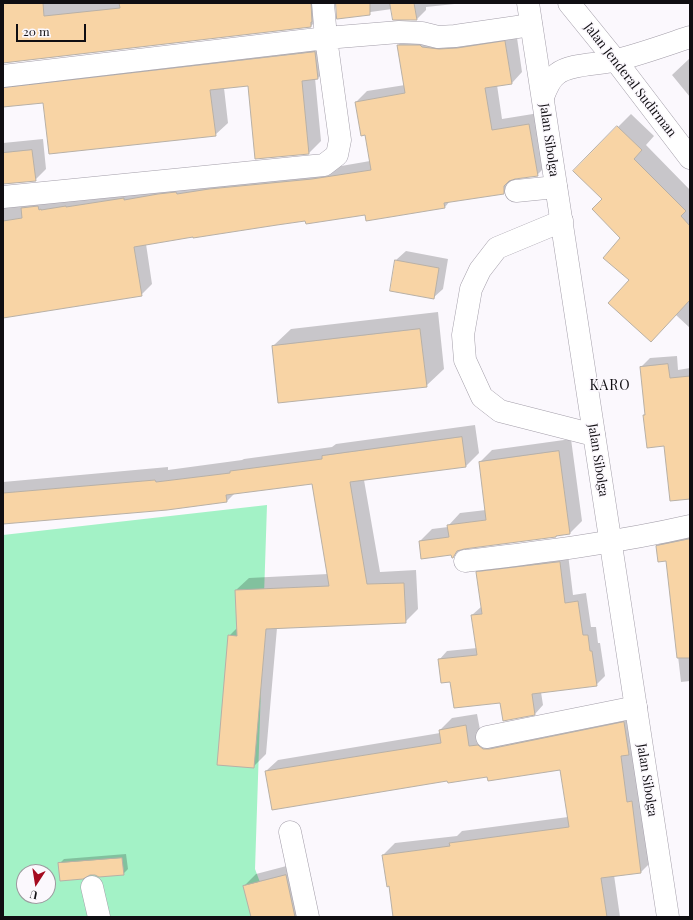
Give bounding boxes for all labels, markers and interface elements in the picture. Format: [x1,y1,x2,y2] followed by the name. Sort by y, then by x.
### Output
[18,16,88,42] scale bar
[581,20,679,140] street label: Jalan Jenderal Sudirman
[23,23,50,39] text: 20 m
[536,102,562,178] street label: Jalan Sibolga
[589,378,631,394] district label: KARO
[585,422,611,498] street label: Jalan Sibolga
[634,742,660,818] street label: Jalan Sibolga
[16,864,56,904] north arrow
[28,887,39,903] text: U

